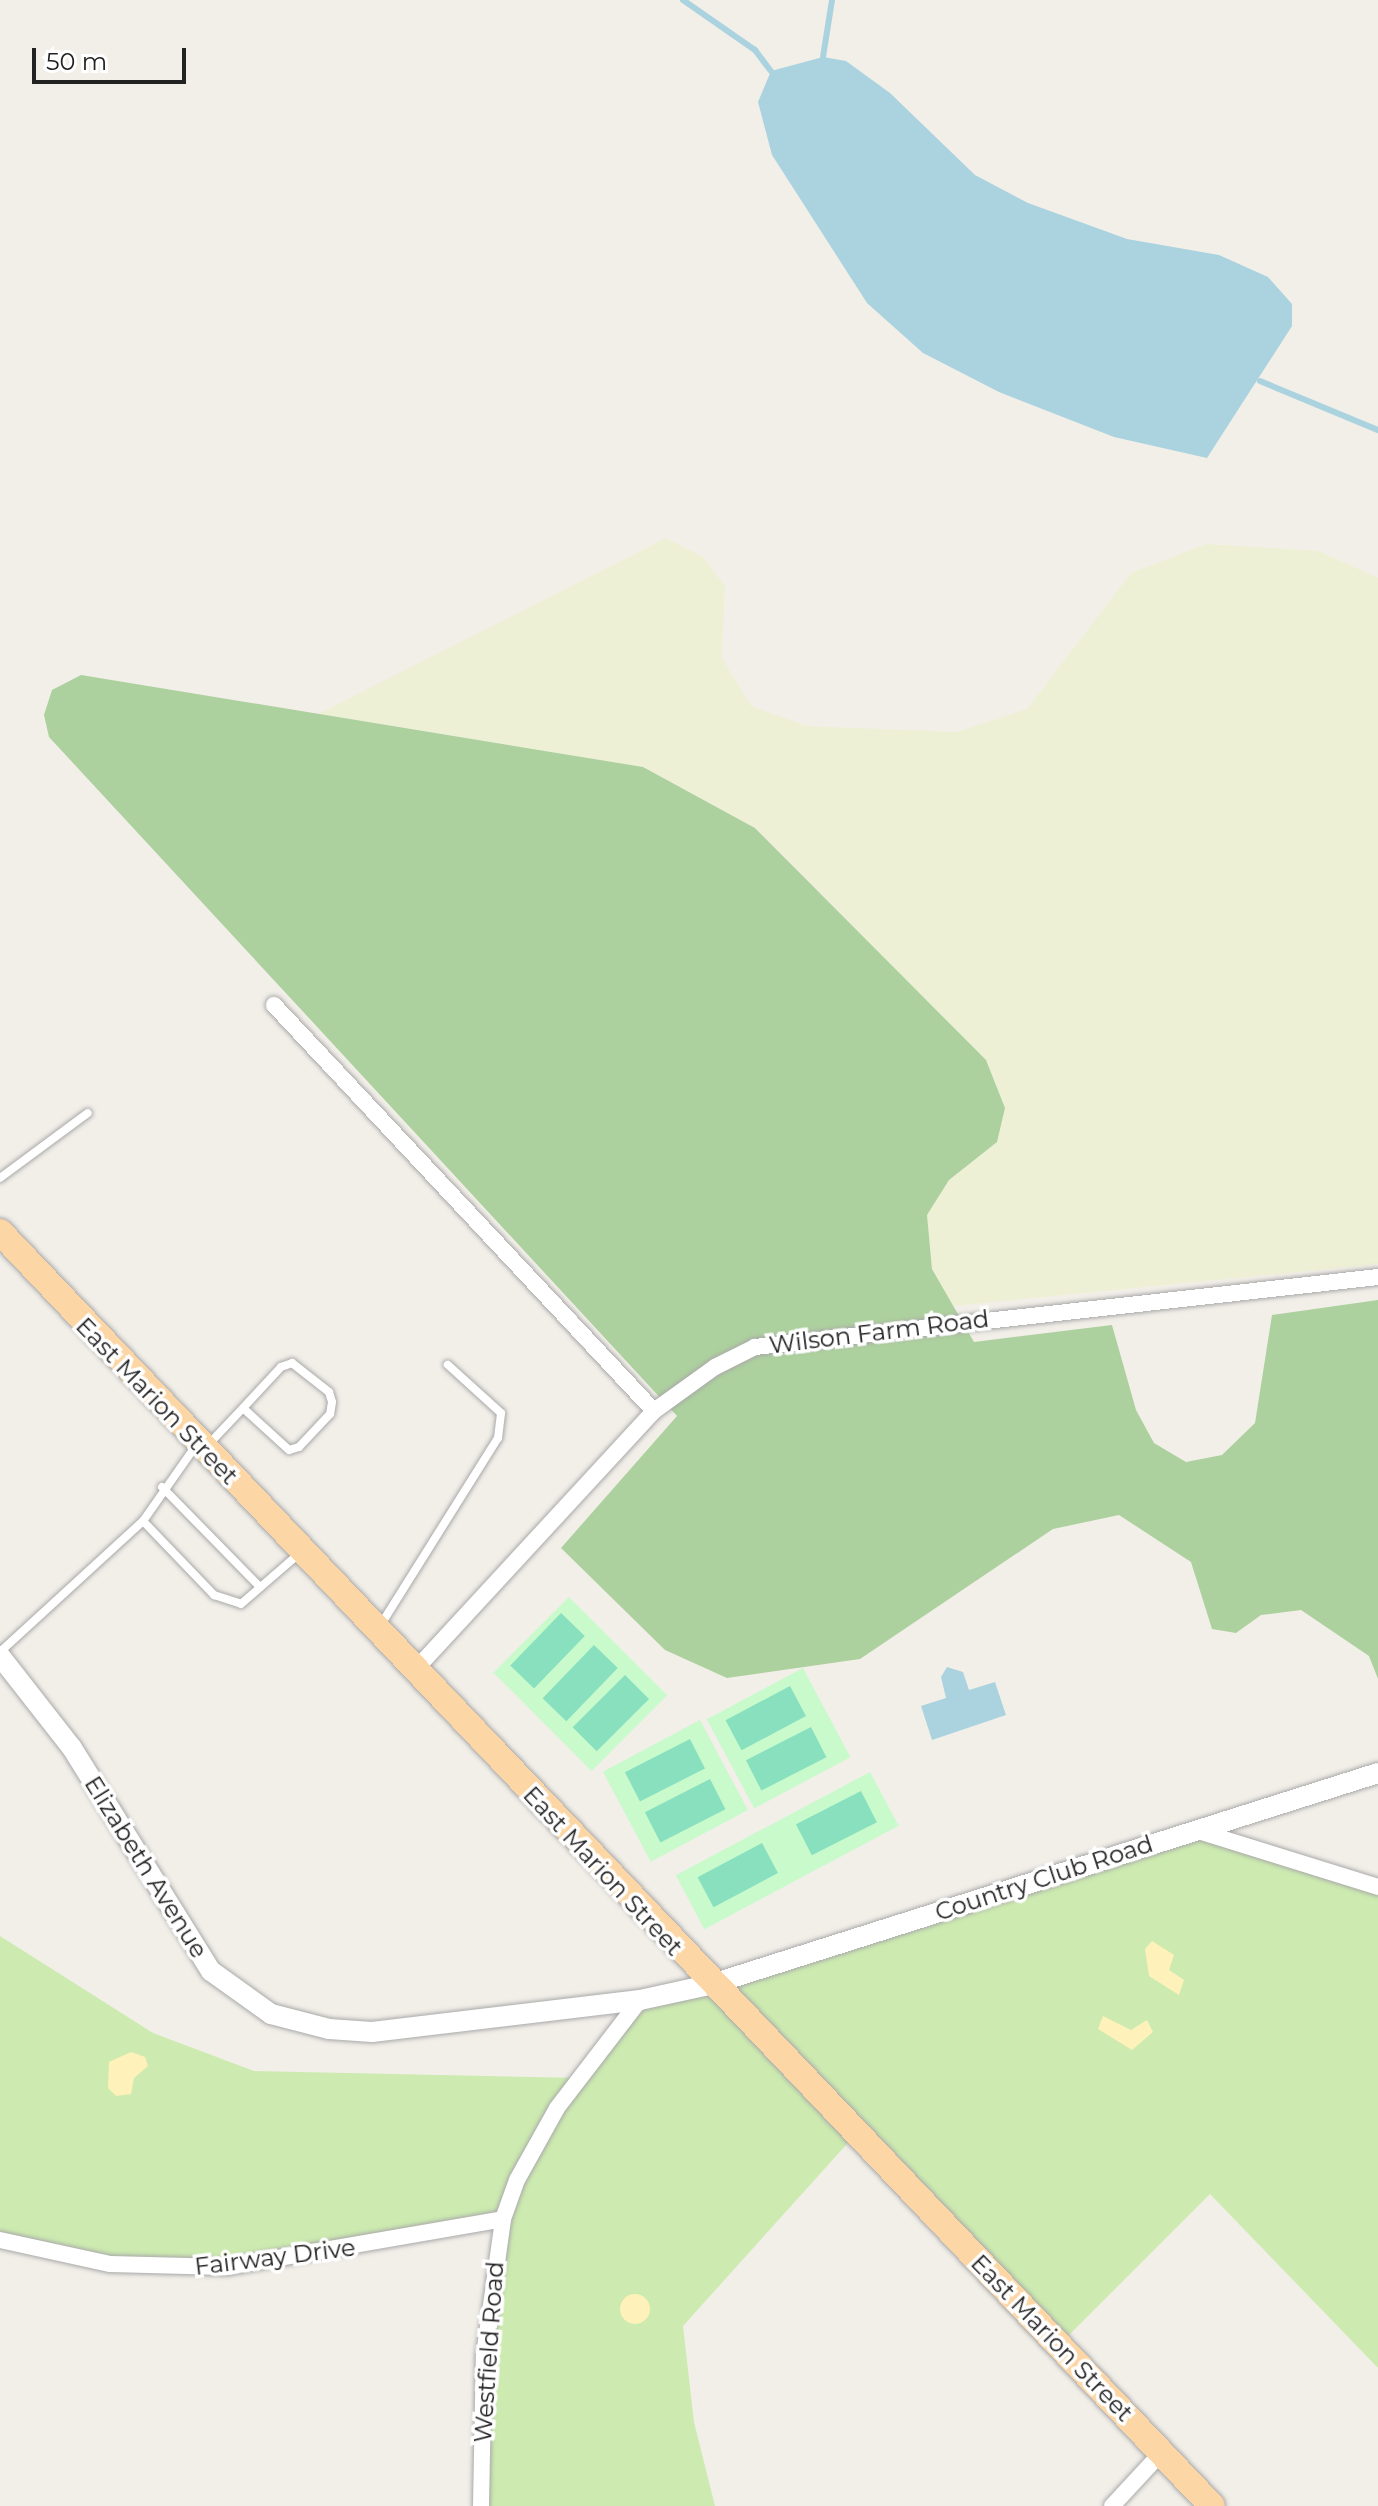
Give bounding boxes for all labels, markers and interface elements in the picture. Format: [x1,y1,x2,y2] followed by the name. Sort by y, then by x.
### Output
[36,32,190,82] scale bar
[46,47,107,76] text: 50 m
[767,1304,991,1360] street label: Wilson Farm Road
[70,1312,244,1490] street label: East Marion Street
[78,1771,214,1963] street label: Elizabeth Avenue
[517,1780,689,1962] street label: East Marion Street
[931,1829,1157,1927] street label: Country Club Road
[193,2233,357,2281] street label: Fairway Drive
[965,2249,1139,2427] street label: East Marion Street
[468,2260,510,2444] street label: Westfield Road

